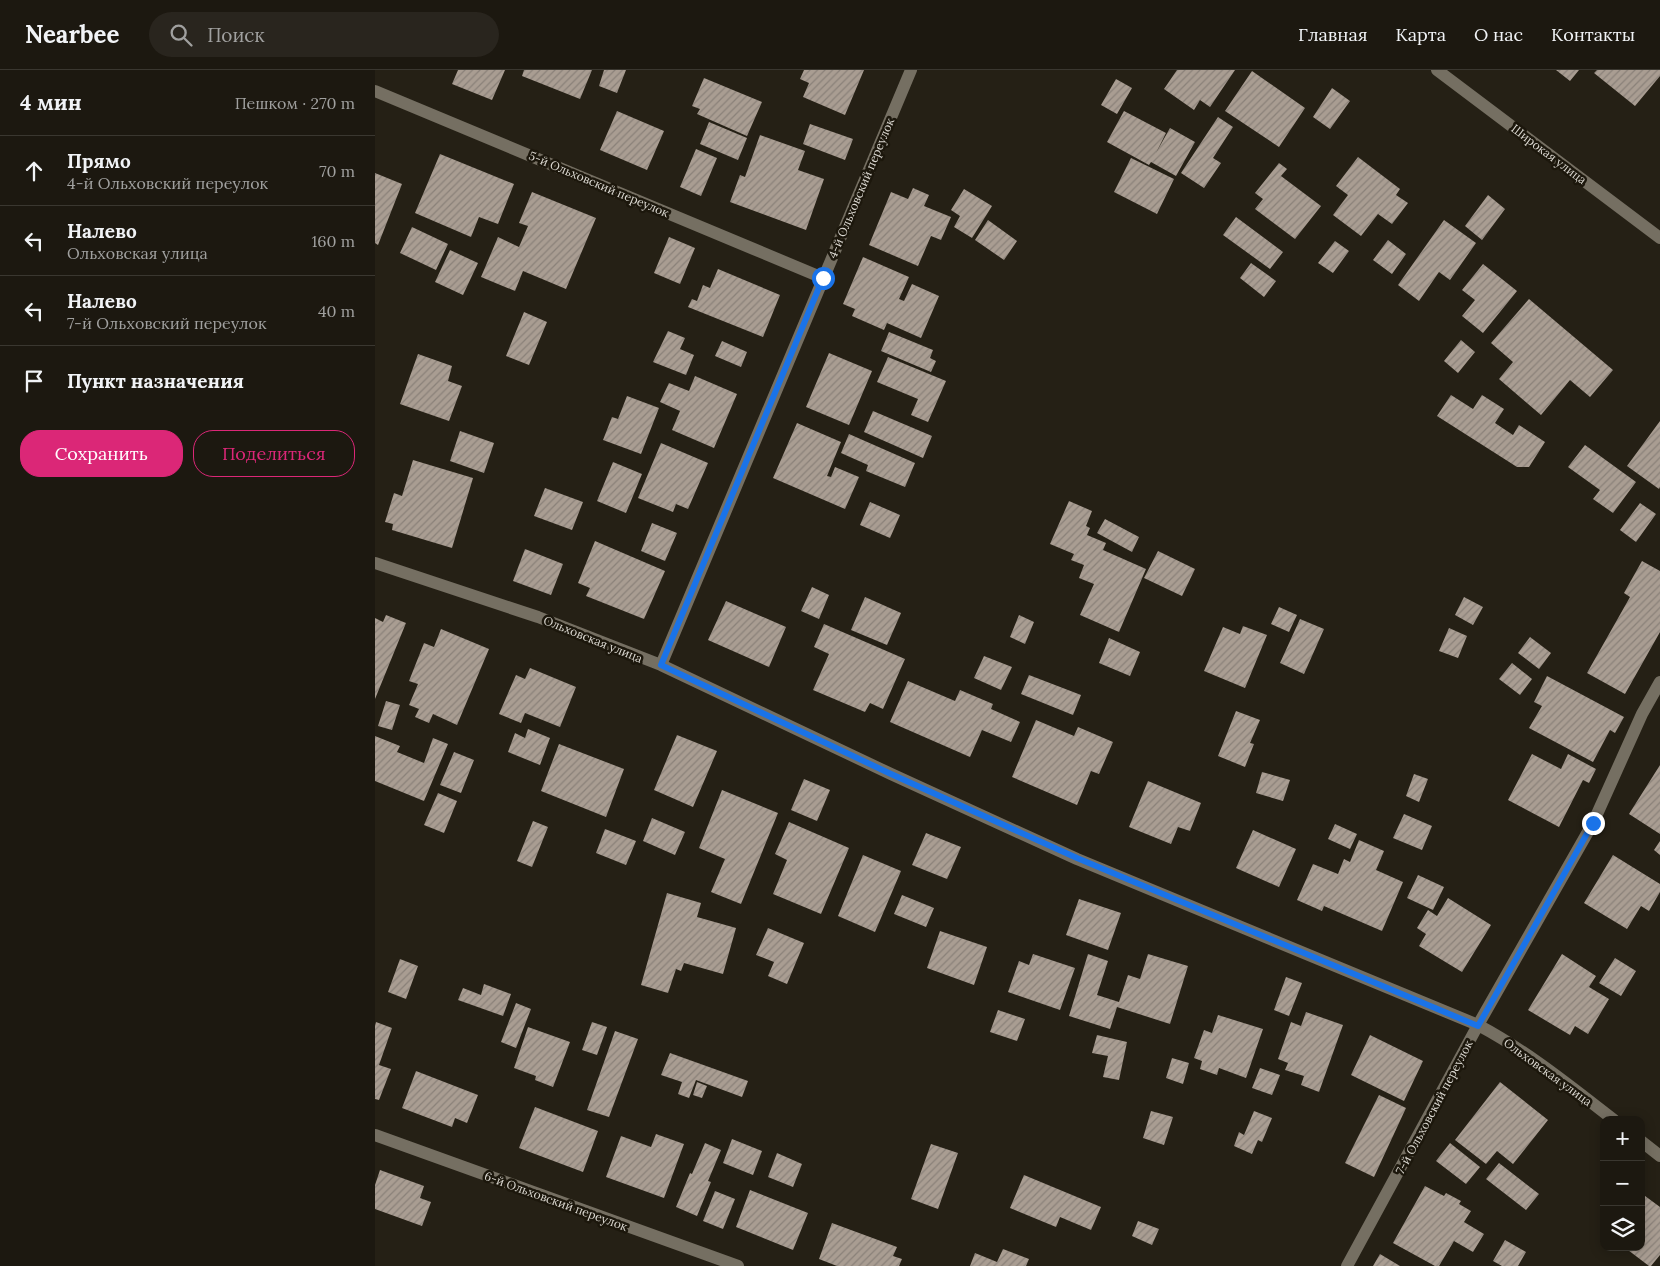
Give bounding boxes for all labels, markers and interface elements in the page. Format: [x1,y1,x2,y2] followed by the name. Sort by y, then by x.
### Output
[149,12,499,57] search box
[25,19,119,50] text: Nearbee
[167,21,195,49] icon: search
[207,23,265,47] text: Поиск
[1298,23,1367,46] text: Главная
[1395,23,1446,46] text: Карта
[1474,23,1523,46] text: О нас
[1551,23,1635,46] text: Контакты
[20,89,82,116] text: 4 мин
[235,93,355,113] text: Пешком · 270 m
[825,115,898,260] street label: 4-й Ольховский переулок
[1508,121,1590,187] street label: Широкая улица
[527,148,672,221] street label: 5-й Ольховский переулок
[67,149,131,173] text: Прямо
[20,157,48,185] icon: ahead
[319,161,355,181] text: 70 m
[67,173,268,193] text: 4-й Ольховский переулок
[67,219,137,243] text: Налево
[20,227,48,255] icon: left
[311,231,355,251] text: 160 m
[67,243,208,263] text: Ольховская улица
[812,267,835,290] route start
[67,289,137,313] text: Налево
[20,297,48,325] icon: left
[318,301,355,321] text: 40 m
[67,313,267,333] text: 7-й Ольховский переулок
[20,367,48,395] icon: arrive
[67,369,244,393] text: Пункт назначения
[20,430,183,477] button: Сохранить
[193,430,355,477] button: Поделиться
[541,612,645,666] street label: Ольховская улица
[1582,812,1605,835] route end
[1501,1035,1595,1109] street label: Ольховская улица
[1392,1037,1476,1177] street label: 7-й Ольховский переулок
[1600,1116,1645,1251] map controls
[1600,1116,1645,1161] button: +
[1600,1161,1645,1206] button: −
[482,1168,630,1234] street label: 6-й Ольховский переулок
[1600,1206,1645,1251] button: layers

